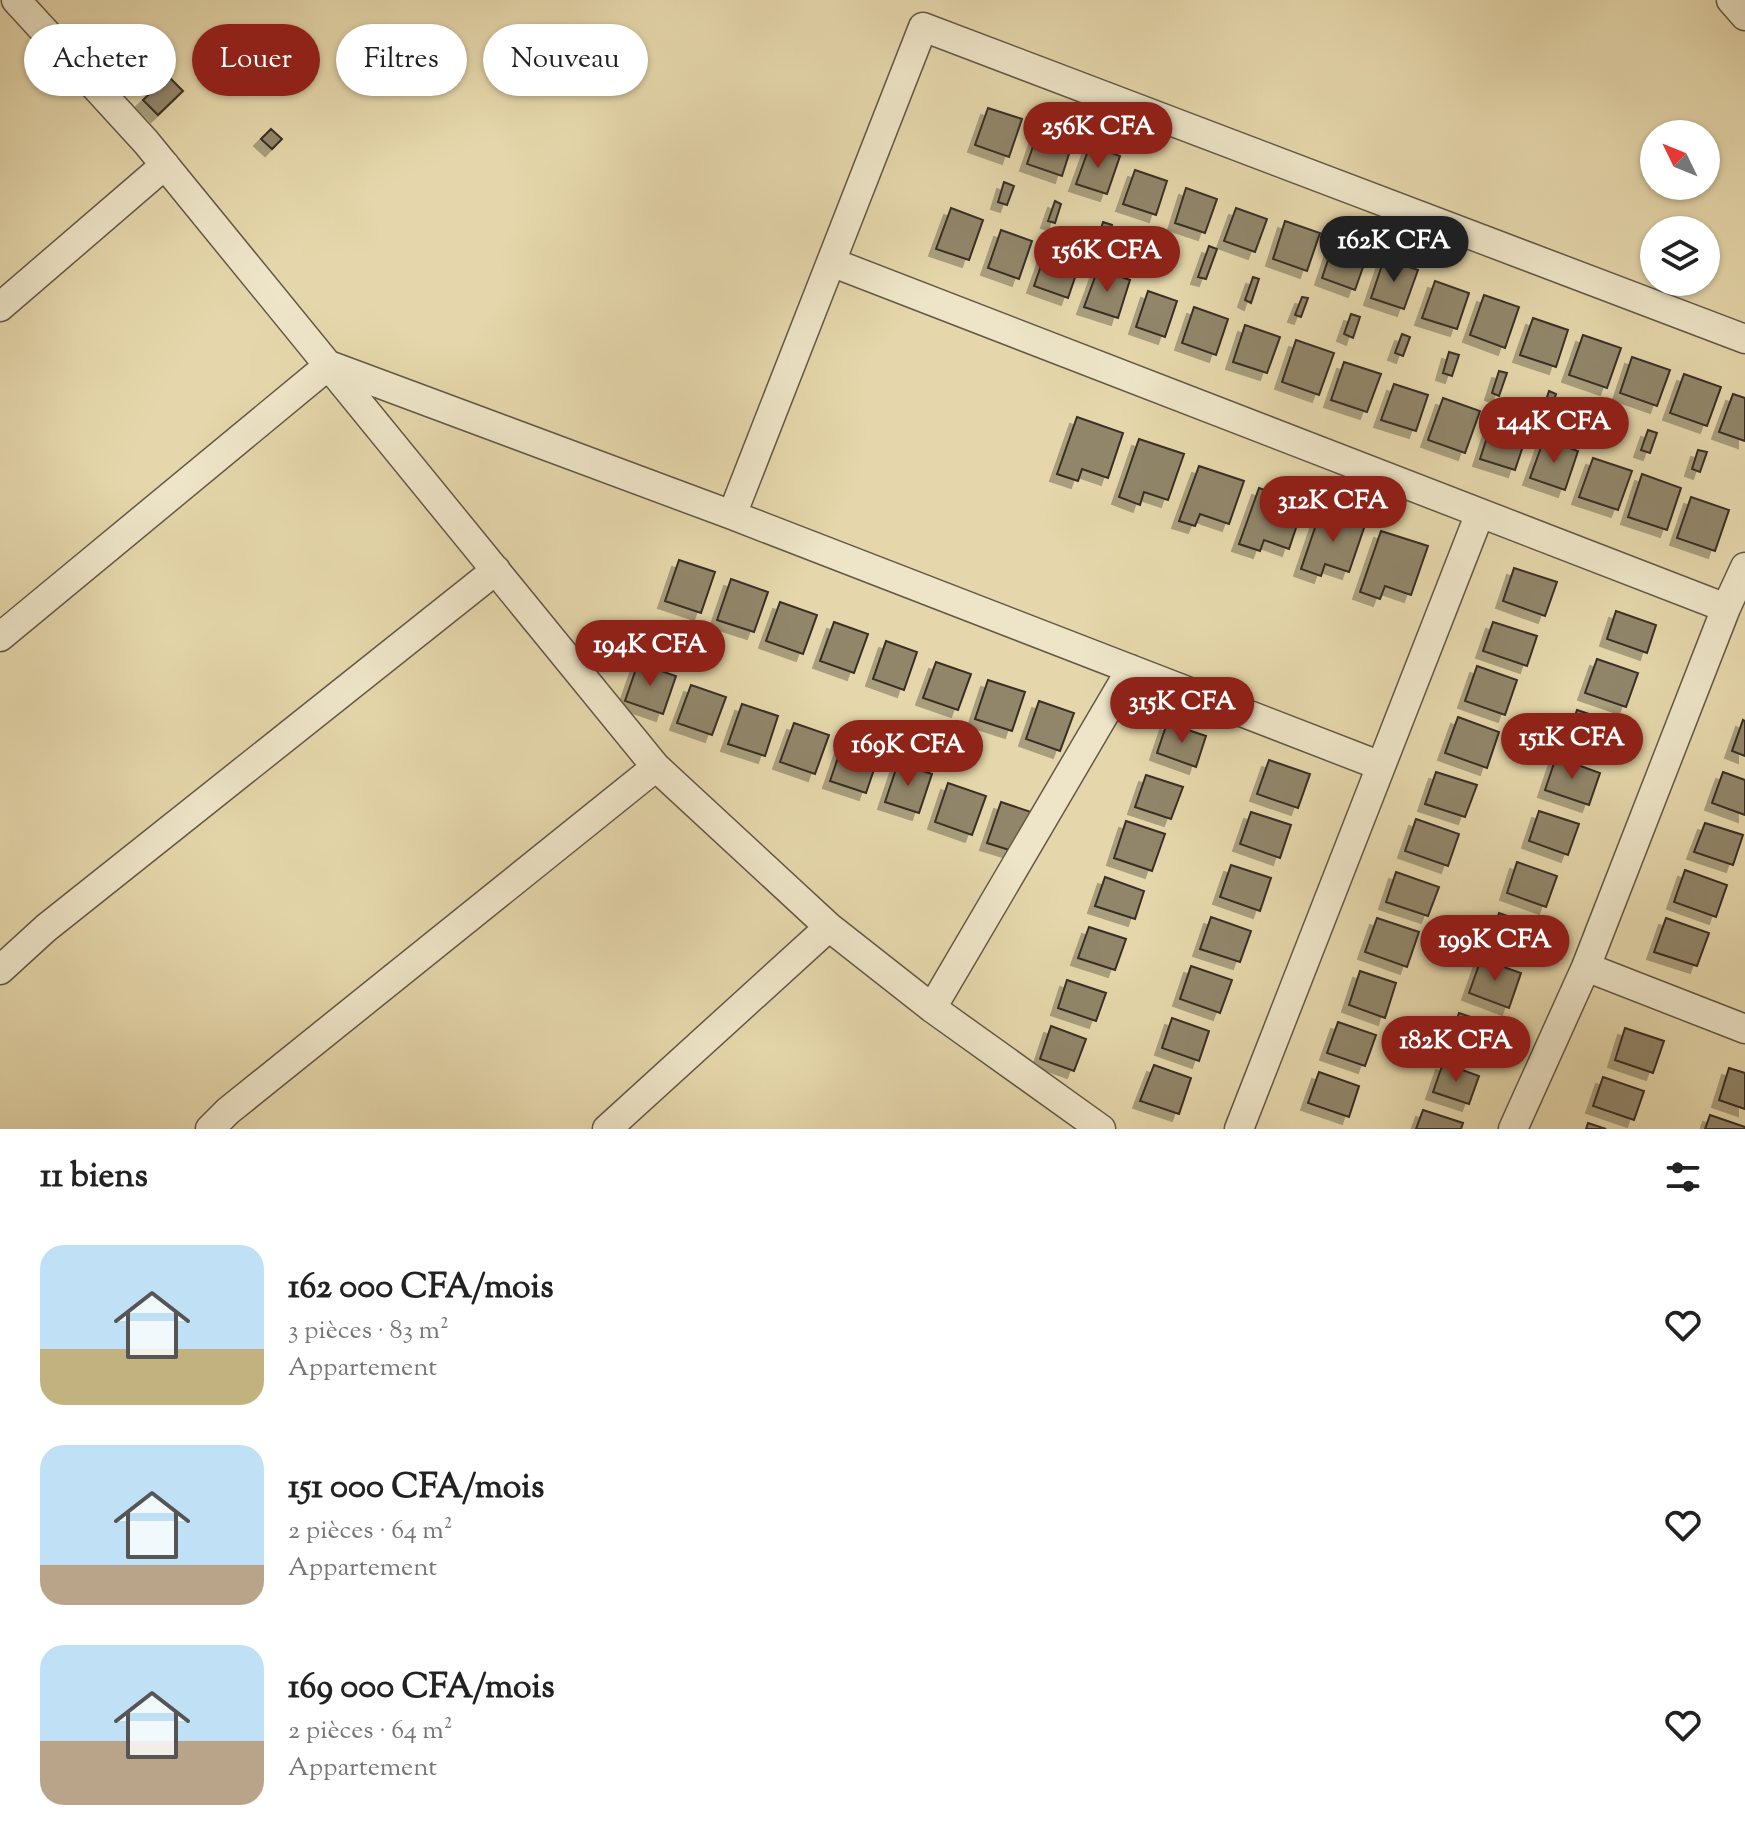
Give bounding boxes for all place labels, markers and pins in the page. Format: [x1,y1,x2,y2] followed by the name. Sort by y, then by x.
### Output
[1015,102,1181,170] pin: 256K CFA
[1311,216,1477,284] pin: 162K CFA
[1024,226,1190,294] pin: 156K CFA
[1471,397,1637,465] pin: 144K CFA
[1250,476,1416,544] pin: 312K CFA
[567,620,733,688] pin: 194K CFA
[1099,677,1265,745] pin: 315K CFA
[1489,713,1655,781] pin: 151K CFA
[825,720,991,788] pin: 169K CFA
[1412,915,1578,983] pin: 199K CFA
[1373,1016,1539,1084] pin: 182K CFA

